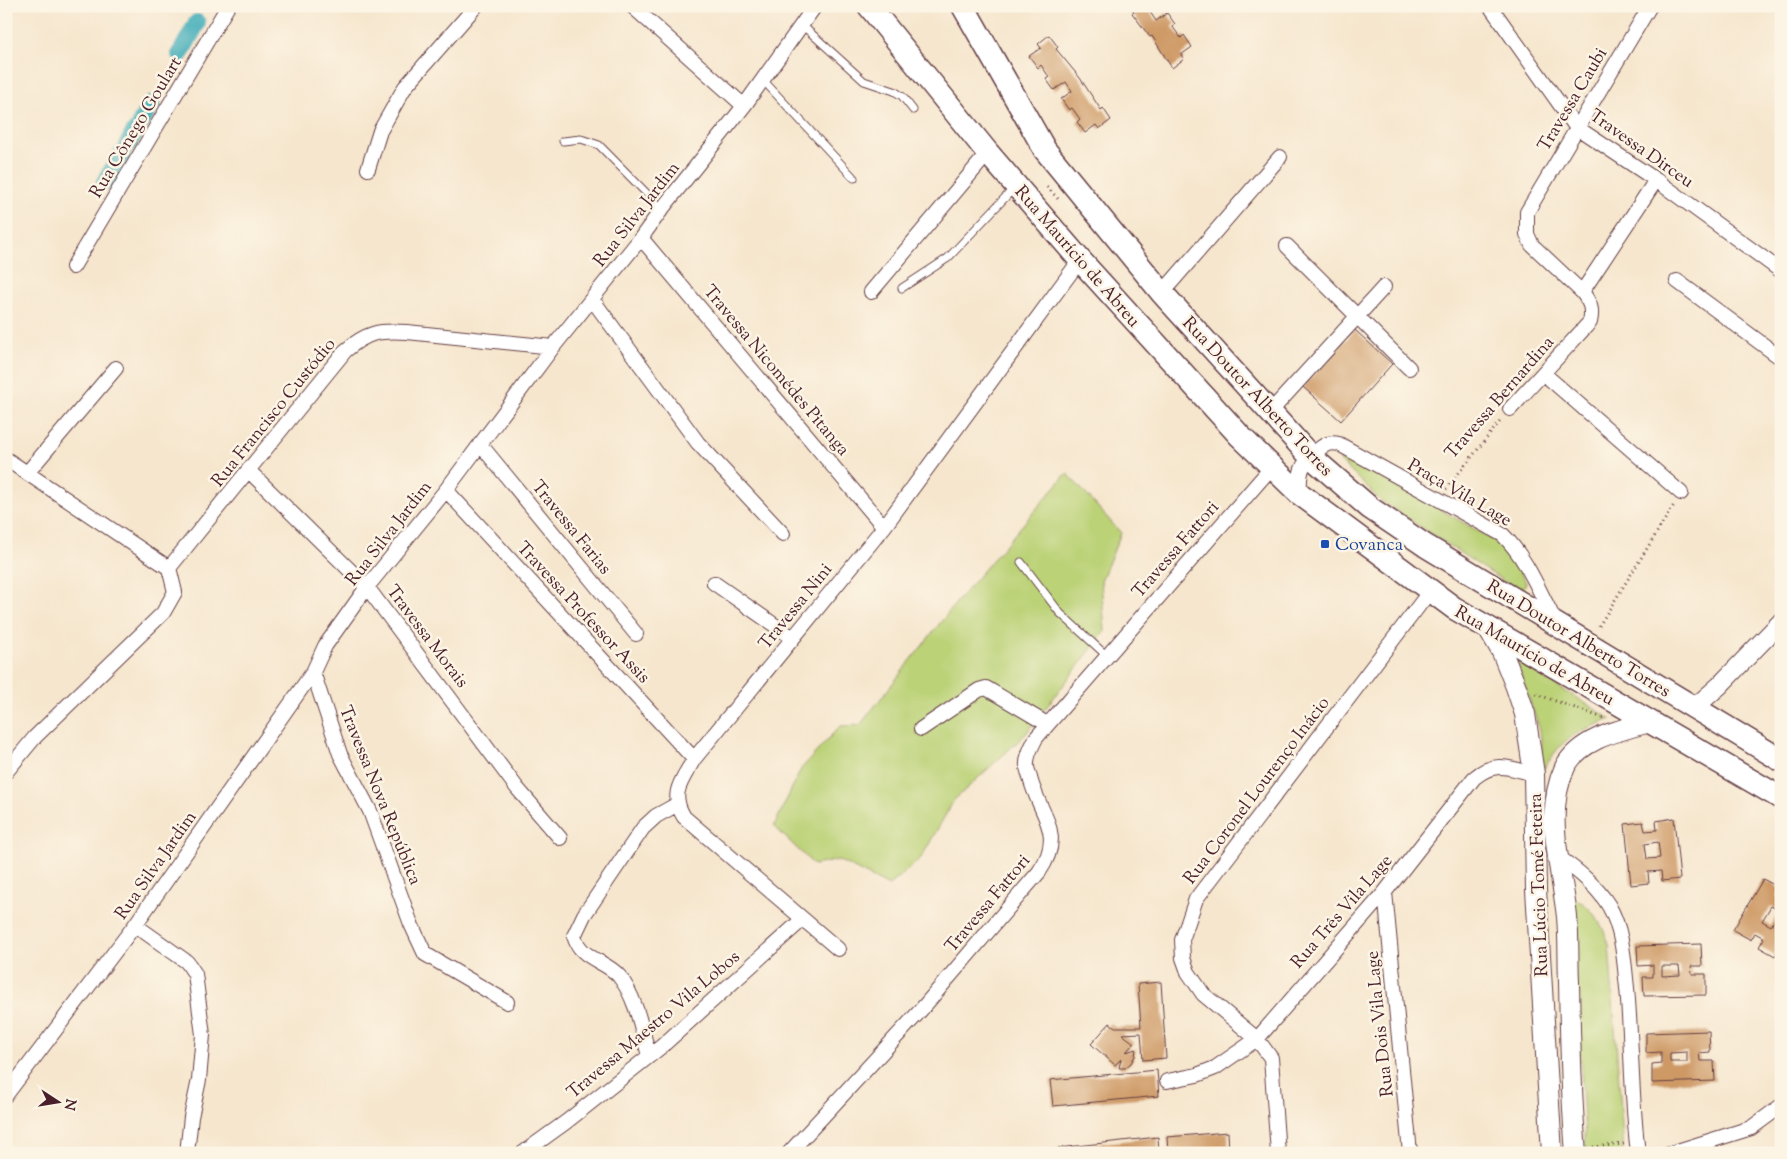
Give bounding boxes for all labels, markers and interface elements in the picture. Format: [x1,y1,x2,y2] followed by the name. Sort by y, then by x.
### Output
[1532,43,1615,157] street label: Travessa Caubi
[84,52,189,204] street label: Rua Cônego Goulart
[1583,104,1698,195] street label: Travessa Dirceu
[588,157,687,273] street label: Rua Silva Jardim
[1007,181,1146,334] street label: Rua Maurício de Abreu
[696,280,855,462] street label: Travessa Nicomédes Pitanga
[1175,312,1338,483] street label: Rua Doutor Alberto Torres
[1440,331,1561,466] street label: Travessa Bernardina
[206,333,343,493] street label: Rua Francisco Custódio
[1402,453,1516,534] street label: Praça Vila Lage
[340,476,439,592] street label: Rua Silva Jardim
[524,476,617,581] street label: Travessa Farias
[1127,496,1226,605] street label: Travessa Fattori
[1335,533,1403,559] place label: Covanca
[510,537,655,690] street label: Travessa Professor Assis
[1319,538,1331,550] marker: Covanca
[754,558,840,656] street label: Travessa Nini
[1481,574,1675,705] street label: Rua Doutor Alberto Torres
[379,580,474,694] street label: Travessa Morais
[1449,600,1619,713] street label: Rua Maurício de Abreu
[1178,692,1337,890] street label: Rua Coronel Lourenço Inácio
[331,702,427,889] street label: Travessa Nova República
[1524,793,1556,977] street label: Rua Lúcio Tomé Feteira
[109,806,204,926] street label: Rua Silva Jardim
[940,849,1037,959] street label: Travessa Fattori
[1286,850,1399,975] street label: Rua Três Vila Lage
[562,945,747,1106] street label: Travessa Maestro Vila Lobos
[1360,949,1402,1098] street label: Rua Dois Vila Lage
[32,1076,82,1126] north arrow
[58,1097,80,1112] text: N

